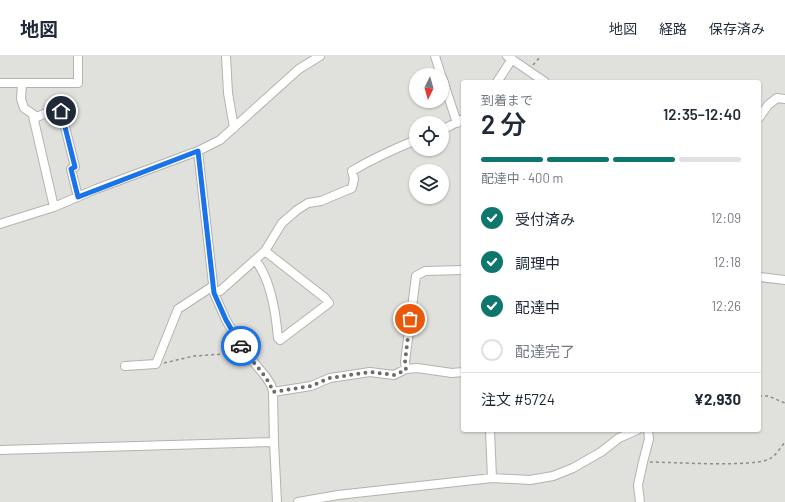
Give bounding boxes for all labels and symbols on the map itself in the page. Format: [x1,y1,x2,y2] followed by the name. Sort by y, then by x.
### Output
[409,68,449,108] north arrow
[44,94,78,128] pin
[393,302,427,336] pin
[221,326,261,366] courier

